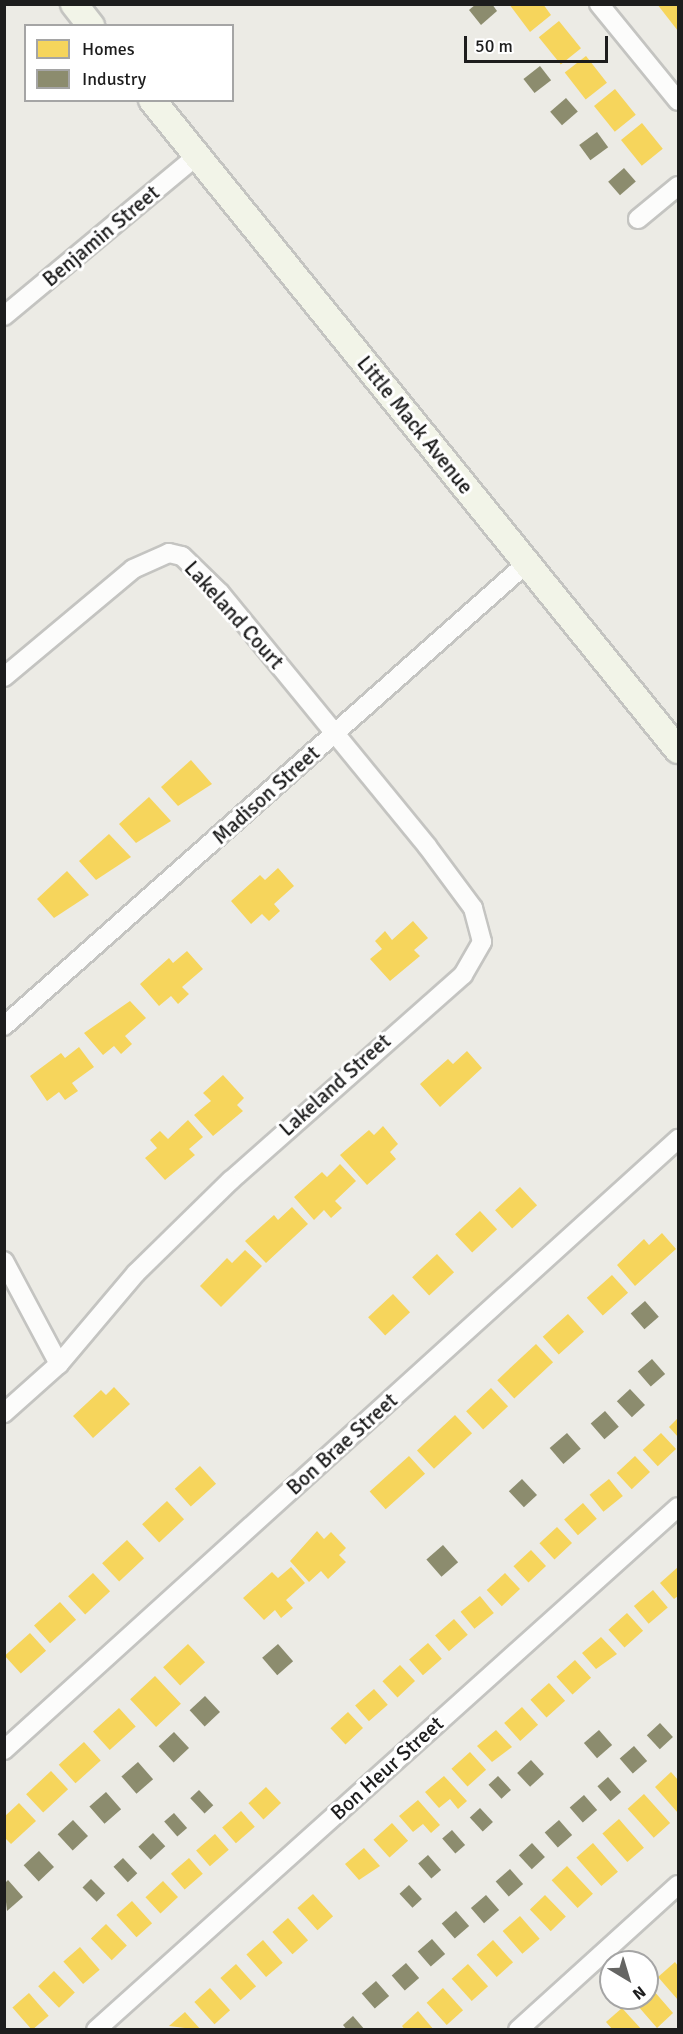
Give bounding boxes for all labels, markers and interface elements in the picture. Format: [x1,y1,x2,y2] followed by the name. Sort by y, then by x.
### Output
[24,24,234,102] legend
[467,24,611,62] scale bar
[475,35,513,57] text: 50 m
[82,38,135,60] text: Homes
[82,68,146,90] text: Industry
[38,180,164,292] street label: Benjamin Street
[352,351,478,499] street label: Little Mack Avenue
[179,556,289,674] street label: Lakeland Court
[207,740,325,850] street label: Madison Street
[274,1029,396,1141] street label: Lakeland Street
[282,1388,402,1500] street label: Bon Brae Street
[325,1711,449,1825] street label: Bon Heur Street
[599,1950,659,2010] north arrow
[628,1981,649,2004] text: N

